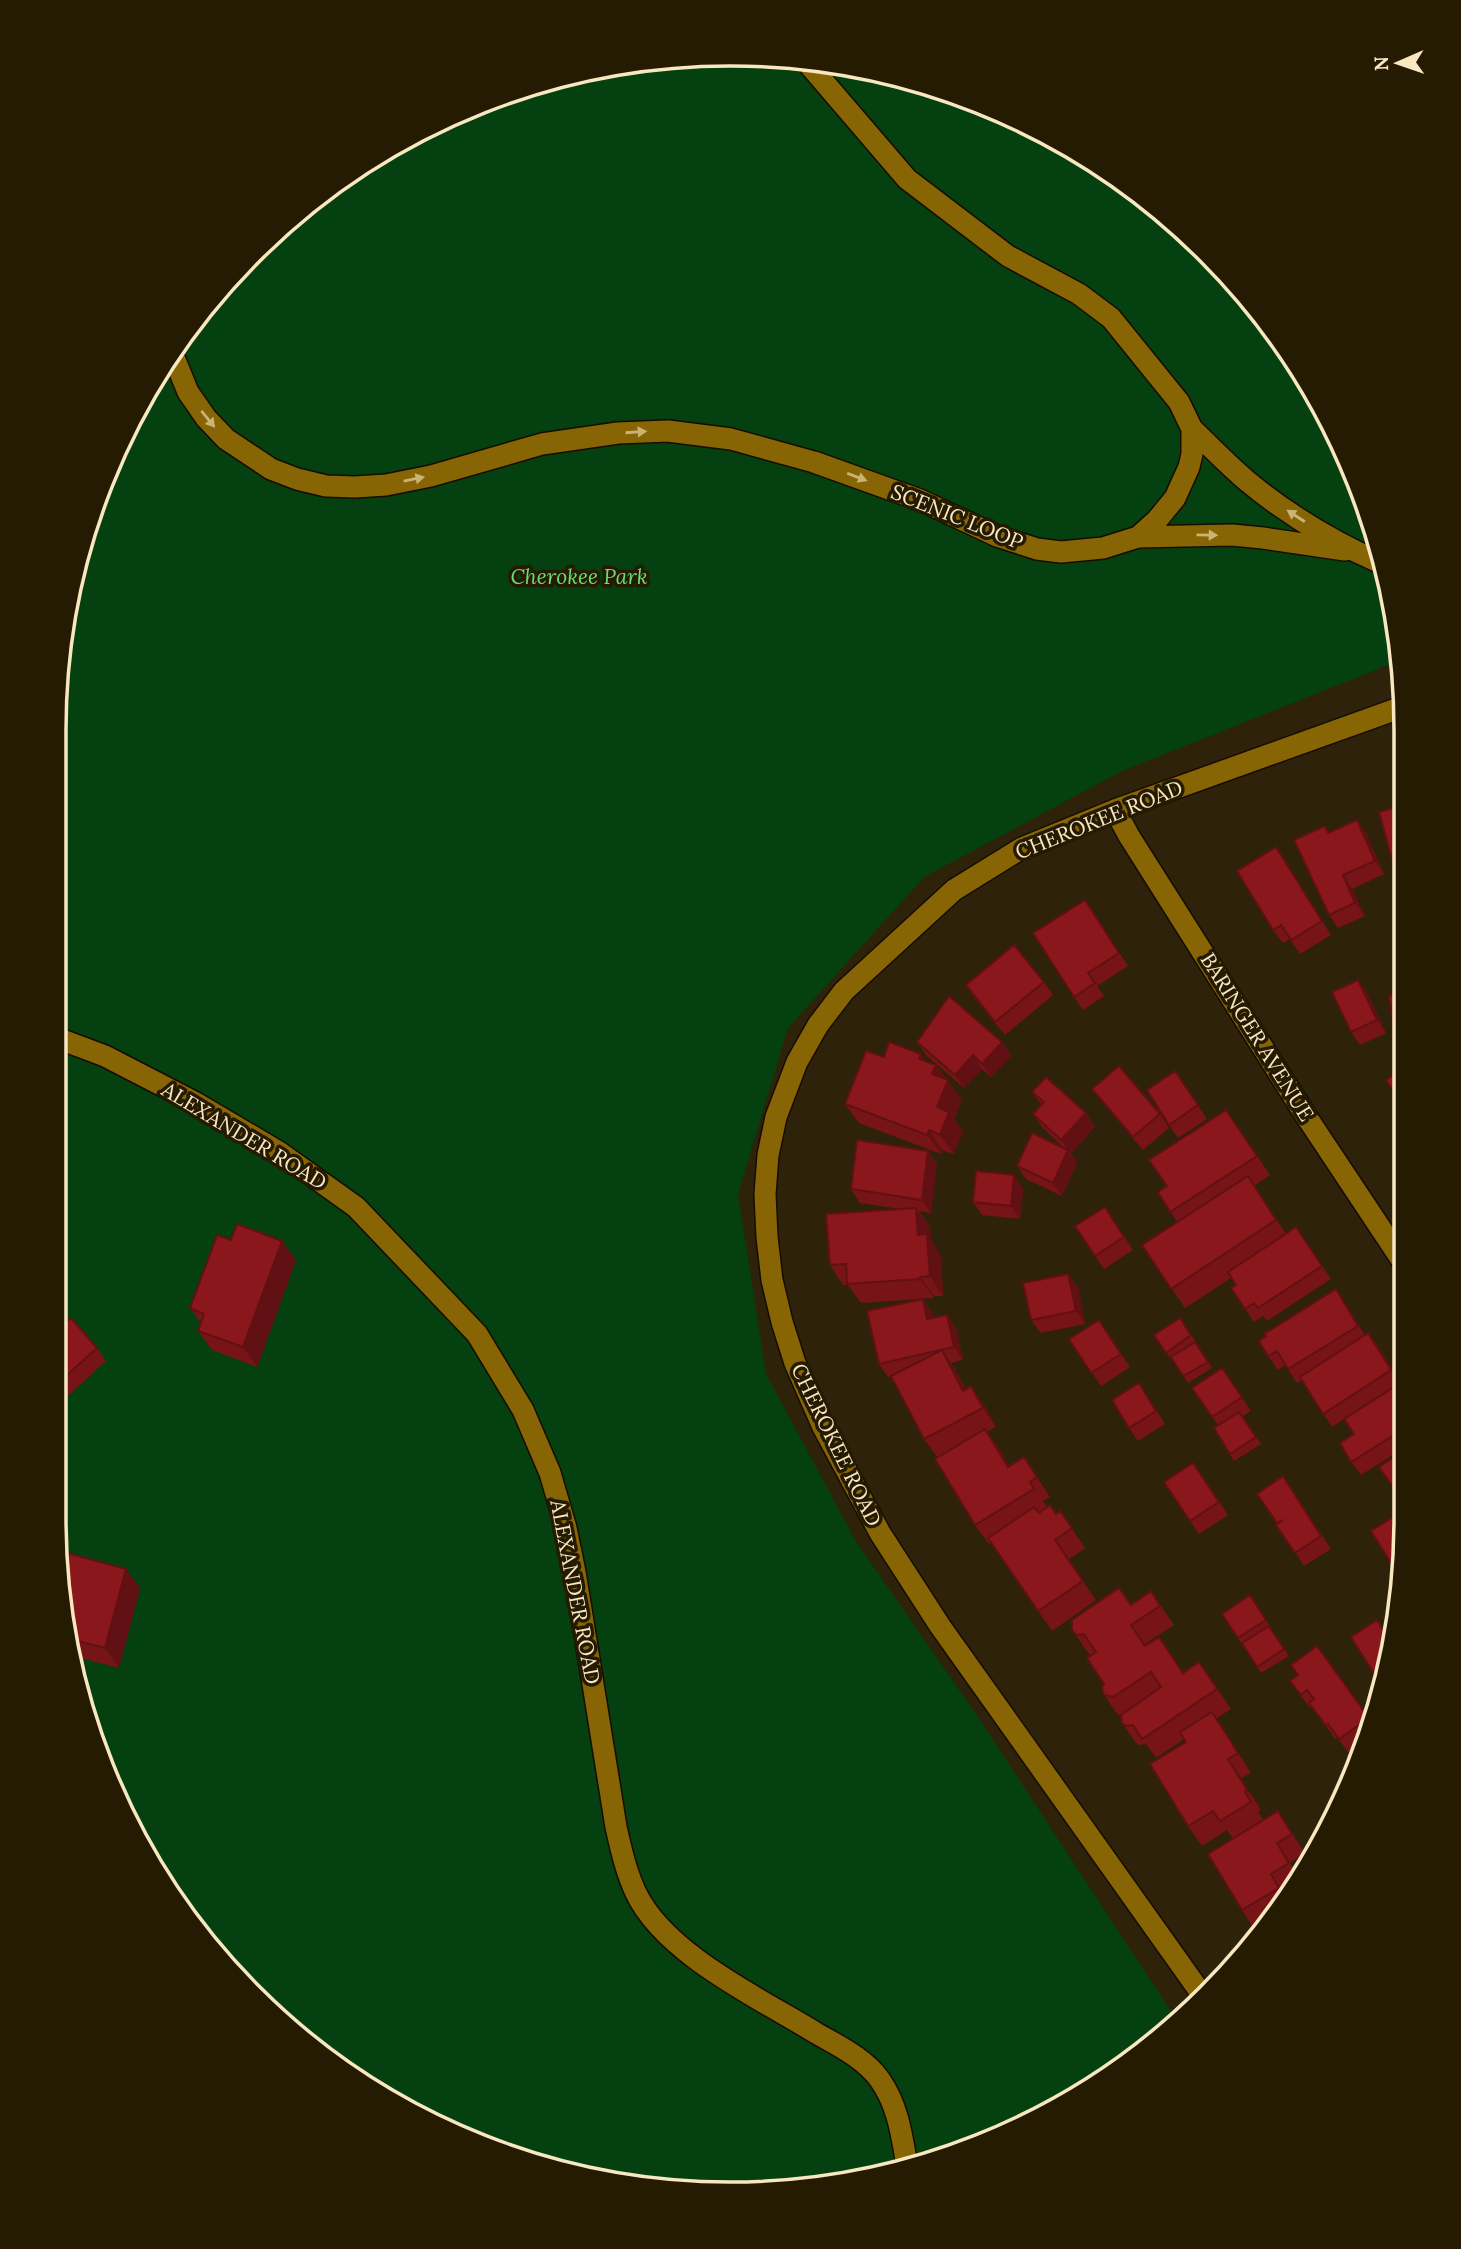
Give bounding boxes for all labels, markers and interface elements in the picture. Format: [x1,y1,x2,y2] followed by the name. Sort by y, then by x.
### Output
[1363,28,1433,98] north arrow
[1369,56,1393,71] text: N
[200,410,215,428] one-way arrow
[625,426,647,437] one-way arrow
[847,472,868,483] one-way arrow
[403,474,425,485] one-way arrow
[887,478,1028,555] street label: SCENIC LOOP
[1286,509,1306,522] one-way arrow
[1196,529,1218,541] one-way arrow
[510,563,648,590] park label: Cherokee Park
[1011,774,1186,865] street label: CHEROKEE ROAD
[1195,948,1320,1126] street label: BARINGER AVENUE
[156,1075,332,1195] street label: ALEXANDER ROAD
[785,1359,888,1531] street label: CHEROKEE ROAD
[544,1496,607,1687] street label: ALEXANDER ROAD

